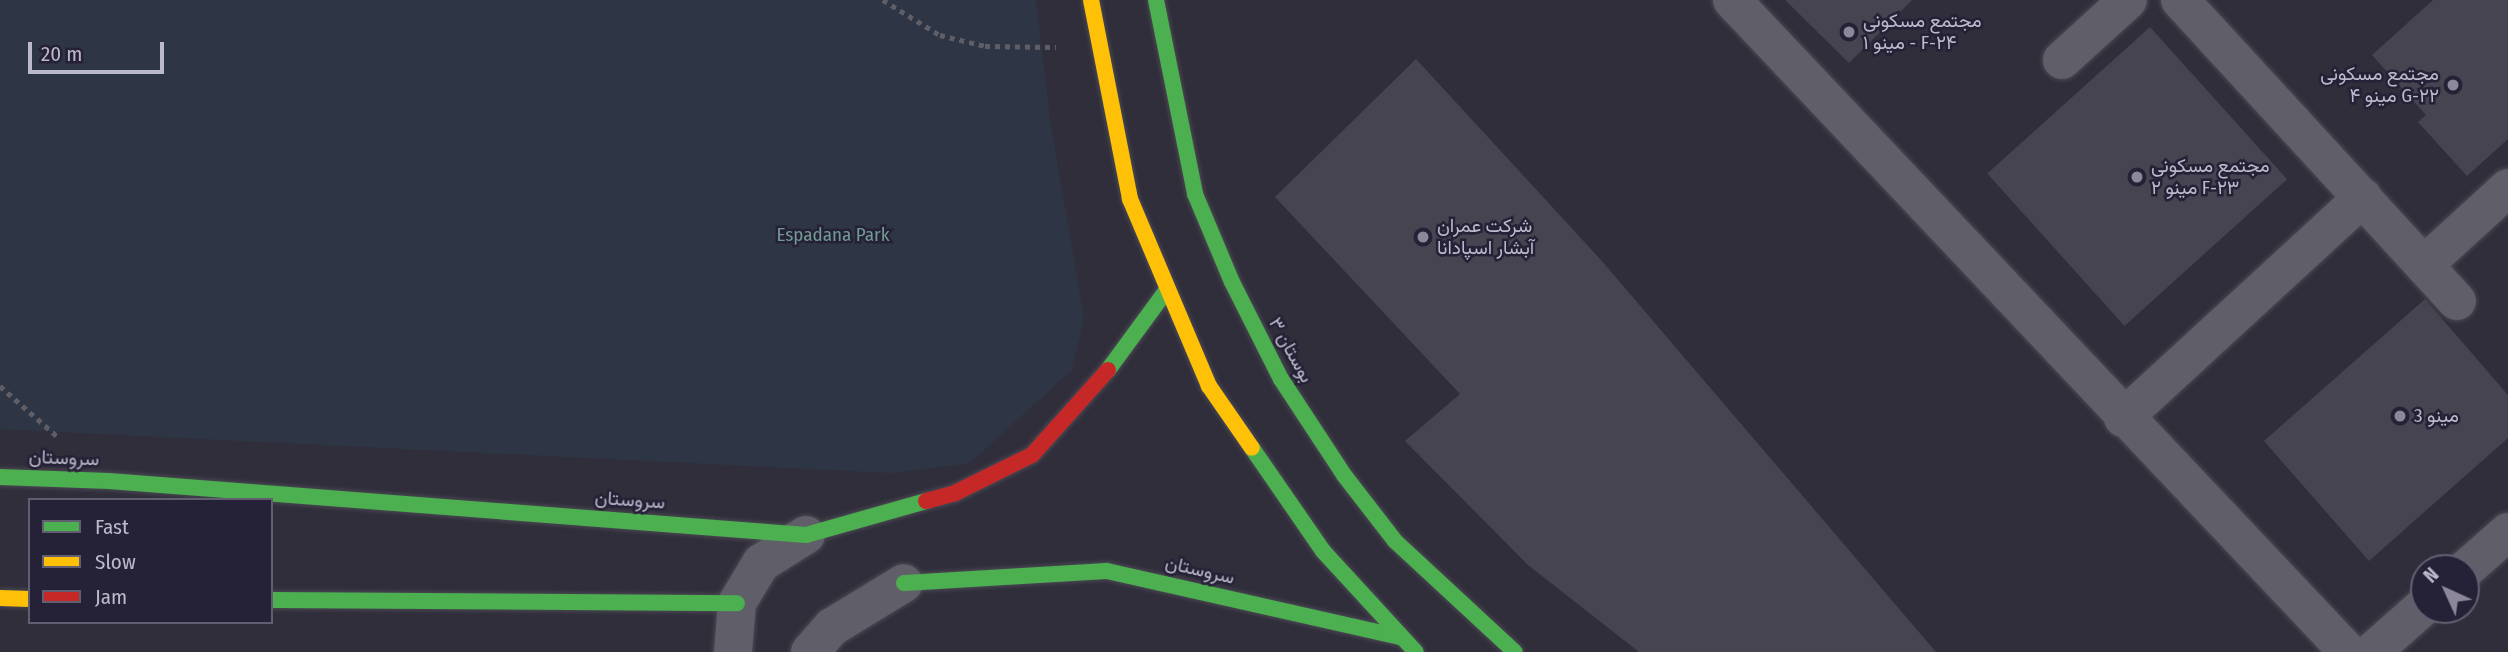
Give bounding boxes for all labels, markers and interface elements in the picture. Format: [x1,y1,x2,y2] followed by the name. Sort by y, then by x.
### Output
[1863,10,1982,54] place label: مجتمع مسکونی مینو ۱ - F-۲۴
[1841,24,1857,40] marker: مجتمع مسکونی مینو ۱ - F-۲۴
[32,28,168,72] scale bar
[41,41,82,67] text: 20 m
[2320,63,2439,107] place label: مجتمع مسکونی مینو ۴ G-۲۲
[2445,77,2461,93] marker: مجتمع مسکونی مینو ۴ G-۲۲
[2151,155,2270,199] place label: مجتمع مسکونی مینو ۲ F-۲۳
[2129,169,2145,185] marker: مجتمع مسکونی مینو ۲ F-۲۳
[1437,215,1534,259] place label: شرکت عمران آبشار اسپادانا
[776,224,890,246] park label: Espadana Park
[1415,229,1431,245] marker: شرکت عمران آبشار اسپادانا
[1264,313,1318,387] street label: بوستان ۳
[2414,405,2459,427] place label: مینو 3
[2392,408,2408,424] marker: مینو 3
[28,445,100,471] street label: سروستان
[594,486,666,514] street label: سروستان
[28,498,273,624] legend
[95,514,129,540] text: Fast
[95,549,136,575] text: Slow
[1163,551,1237,589] street label: سروستان
[2410,554,2480,624] north arrow
[2419,563,2443,587] text: N
[95,584,127,610] text: Jam

